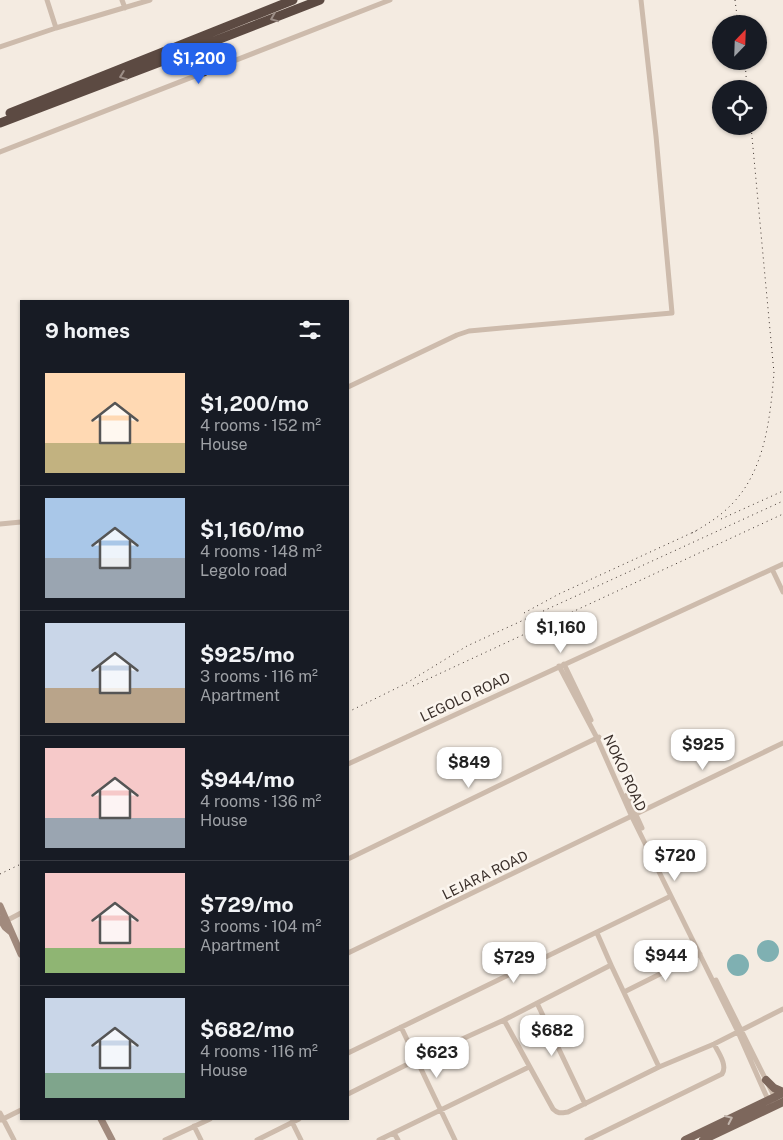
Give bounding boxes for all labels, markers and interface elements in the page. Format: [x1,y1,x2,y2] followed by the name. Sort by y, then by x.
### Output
[271,12,279,22] one-way arrow
[712,15,768,70] north arrow
[712,15,767,135] map controls
[158,42,240,85] pin: $1,200
[172,49,226,68] text: $1,200
[119,70,128,80] one-way arrow
[712,80,767,135] button: locate
[296,316,324,344] icon: filters
[45,318,130,343] text: 9 homes
[200,391,309,416] text: $1,200/mo
[85,393,145,453] icon: home
[200,416,321,435] text: 4 rooms · 152 m²
[200,435,248,454] text: House
[200,517,304,542] text: $1,160/mo
[85,518,145,578] icon: home
[200,542,322,561] text: 4 rooms · 148 m²
[200,561,287,580] text: Legolo road
[520,612,602,654] pin: $1,160
[536,618,586,637] text: $1,160
[200,642,295,667] text: $925/mo
[85,643,145,703] icon: home
[200,667,318,686] text: 3 rooms · 116 m²
[417,669,513,725] street label: LEGOLO ROAD
[200,686,280,705] text: Apartment
[673,728,733,771] pin: $925
[600,732,650,814] street label: NOKO ROAD
[682,735,724,754] text: $925
[439,746,499,789] pin: $849
[448,753,490,772] text: $849
[200,767,295,792] text: $944/mo
[85,768,145,828] icon: home
[200,792,321,811] text: 4 rooms · 136 m²
[200,811,248,830] text: House
[645,840,705,882] pin: $720
[654,846,696,865] text: $720
[439,847,531,903] street label: LEJARA ROAD
[200,892,294,917] text: $729/mo
[85,893,145,953] icon: home
[200,917,321,936] text: 3 rooms · 104 m²
[200,936,280,955] text: Apartment
[636,940,696,982] pin: $944
[484,942,544,984] pin: $729
[645,946,687,965] text: $944
[493,948,535,967] text: $729
[522,1014,582,1057] pin: $682
[200,1017,294,1042] text: $682/mo
[85,1018,145,1078] icon: home
[531,1021,573,1040] text: $682
[407,1036,467,1079] pin: $623
[200,1042,318,1061] text: 4 rooms · 116 m²
[416,1043,458,1062] text: $623
[200,1061,248,1080] text: House
[724,1115,733,1125] one-way arrow

